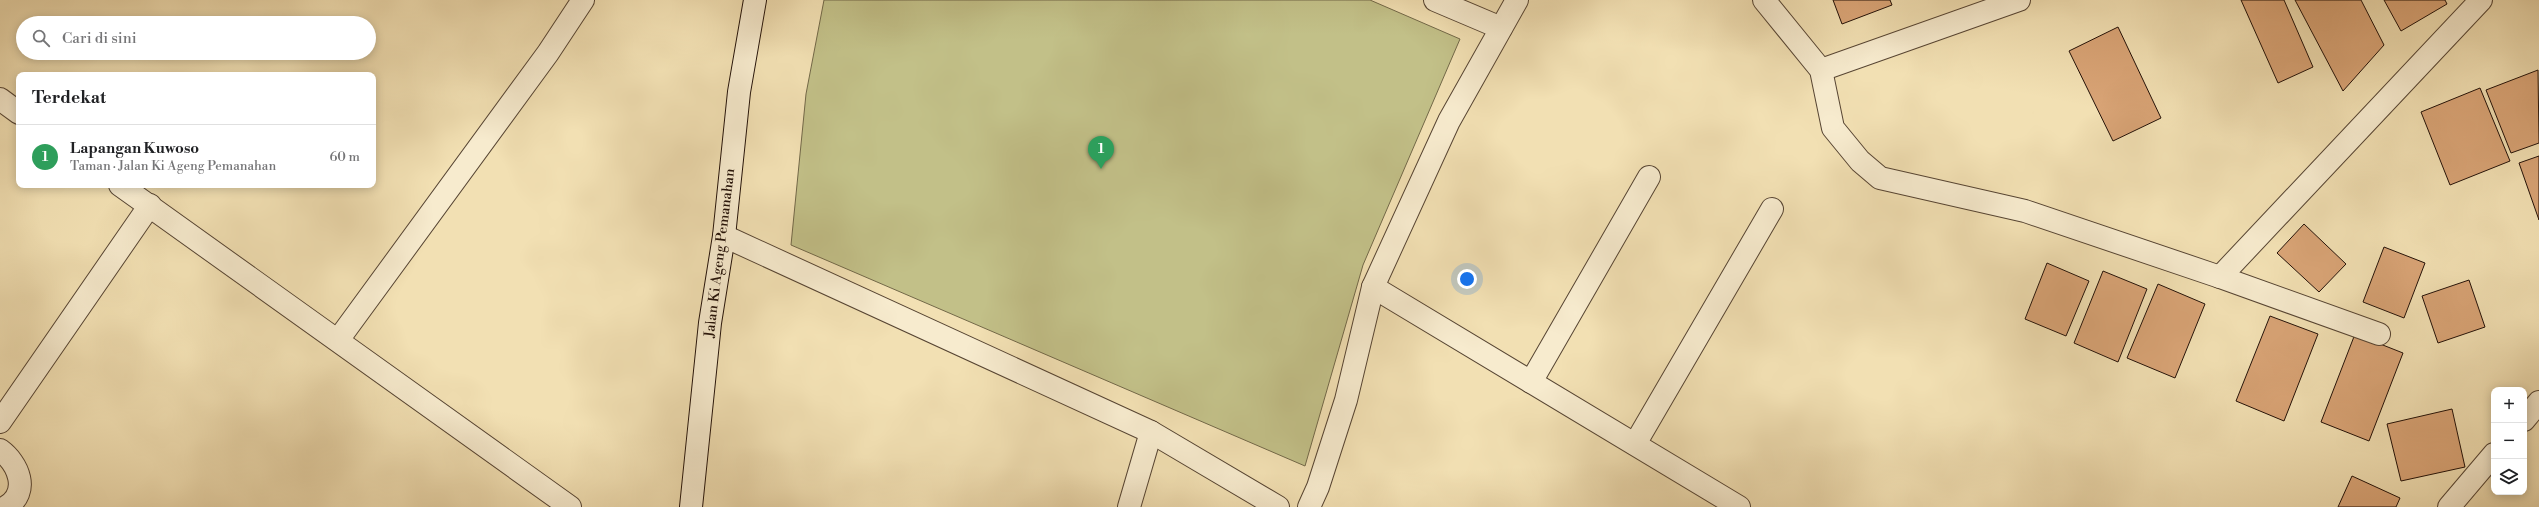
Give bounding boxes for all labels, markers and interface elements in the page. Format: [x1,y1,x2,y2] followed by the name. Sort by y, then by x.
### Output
[16,16,376,60] search box
[30,27,52,49] icon: search
[62,29,137,48] text: Cari di sini
[32,87,106,109] text: Terdekat
[1088,136,1114,169] pin: 1
[70,139,199,158] text: Lapangan Kuwoso
[42,149,48,165] text: 1
[329,149,360,165] text: 60 m
[70,158,276,174] text: Taman · Jalan Ki Ageng Pemanahan
[701,167,739,340] street label: Jalan Ki Ageng Pemanahan
[1457,269,1477,289] your location
[2491,387,2527,495] map controls
[2491,387,2527,423] button: +
[2491,423,2527,459] button: −
[2491,459,2527,495] button: layers

